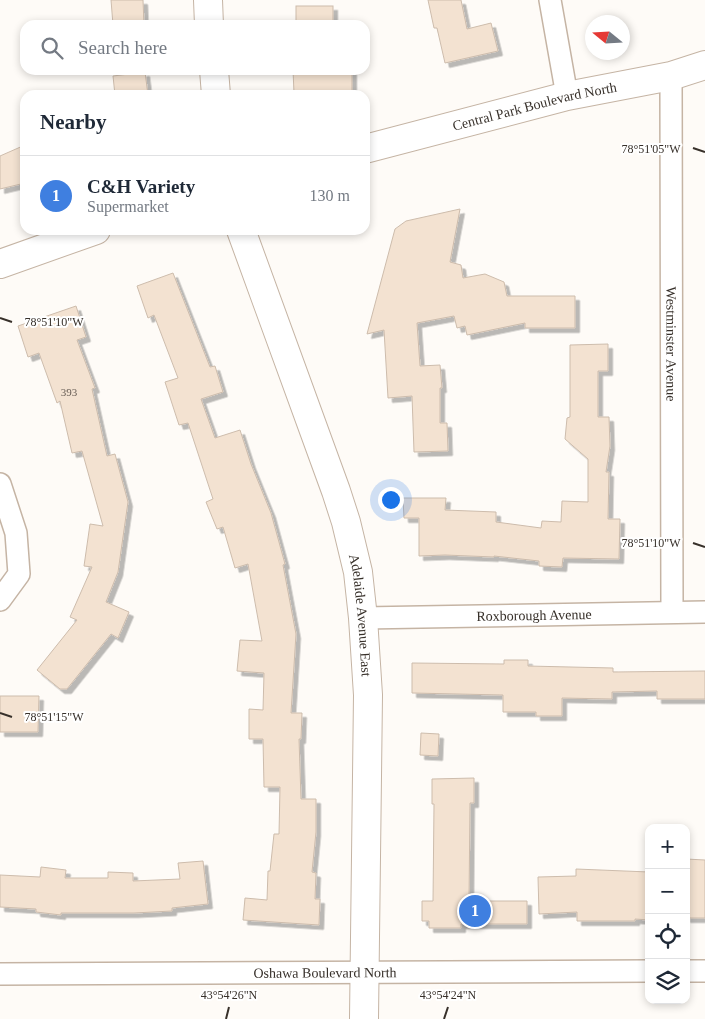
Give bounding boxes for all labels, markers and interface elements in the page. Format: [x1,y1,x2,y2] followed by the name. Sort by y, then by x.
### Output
[585,15,630,60] north arrow
[20,20,370,75] search box
[38,34,66,62] icon: search
[78,37,167,58] text: Search here
[451,80,618,134] street label: Central Park Boulevard North
[40,110,107,134] text: Nearby
[621,142,681,156] text: 78°51'05"W
[87,176,195,197] text: C&H Variety
[52,187,60,204] text: 1
[310,187,350,204] text: 130 m
[87,198,169,215] text: Supermarket
[663,287,679,401] street label: Westminster Avenue
[24,315,84,329] text: 78°51'10"W
[61,386,78,398] house number: 393
[378,487,404,513] your location
[621,536,681,550] text: 78°51'10"W
[346,552,374,677] street label: Adelaide Avenue East
[476,607,592,624] street label: Roxborough Avenue
[24,710,84,724] text: 78°51'15"W
[645,824,690,1004] map controls
[645,824,690,869] button: +
[645,869,690,914] button: −
[459,892,491,930] pin: 1
[645,914,690,959] button: locate
[645,959,690,1004] button: layers
[253,965,397,981] street label: Oshawa Boulevard North
[201,988,258,1002] text: 43°54'26"N
[420,988,477,1002] text: 43°54'24"N

